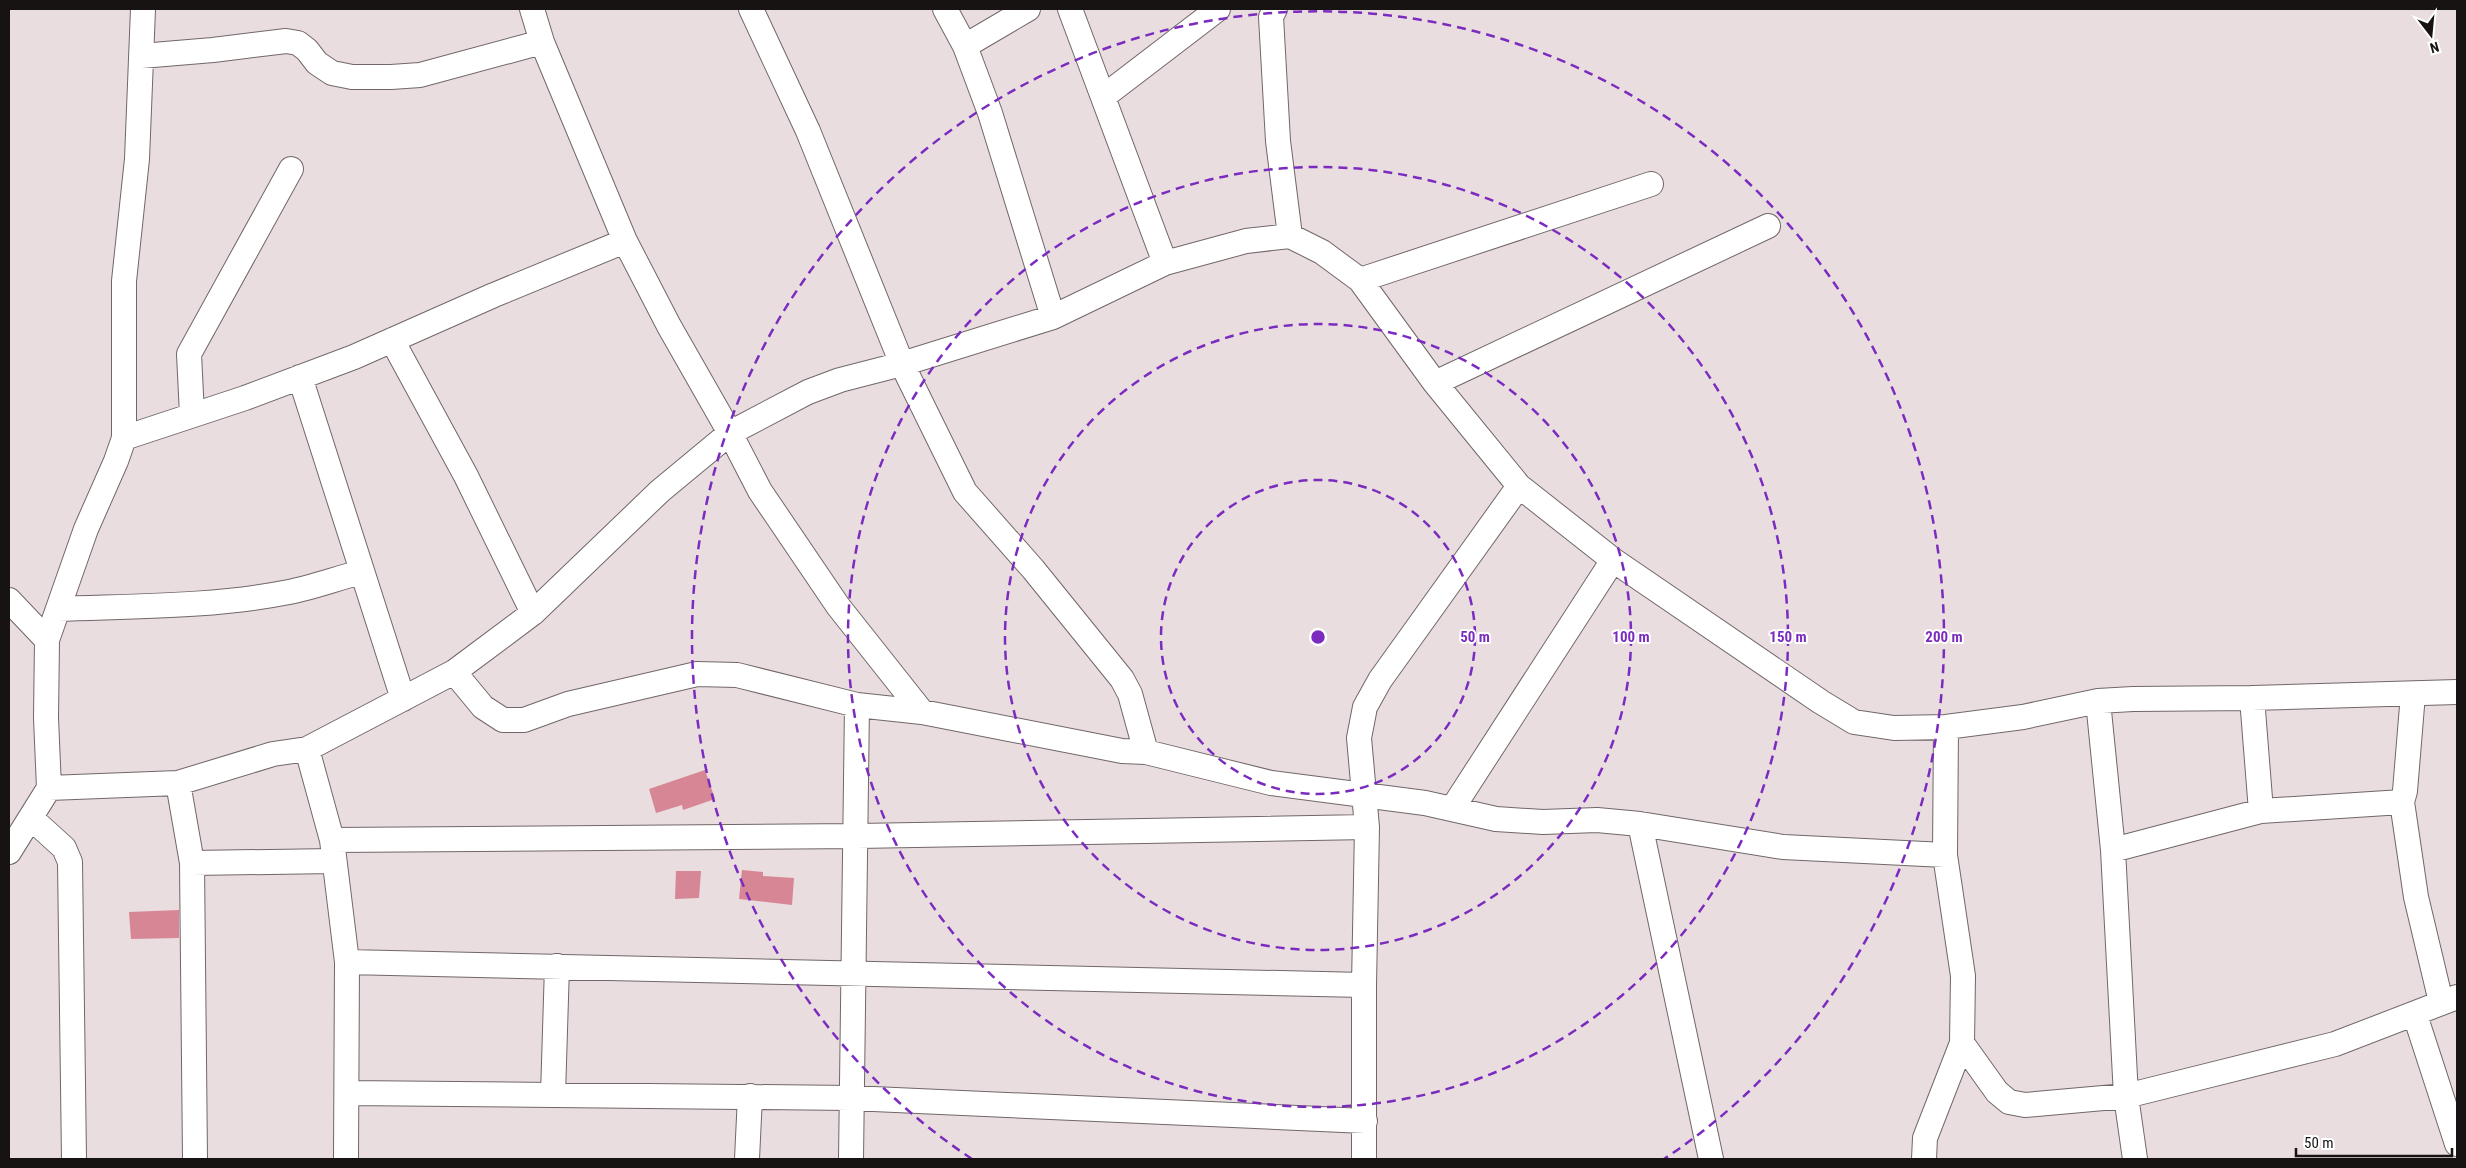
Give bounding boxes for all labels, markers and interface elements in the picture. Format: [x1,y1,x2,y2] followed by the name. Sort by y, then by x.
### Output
[2406,10,2456,60] north arrow
[2428,39,2441,56] text: N
[1309,628,1327,646] centre of rings
[1460,628,1490,646] text: 50 m
[1612,628,1650,646] text: 100 m
[1769,628,1807,646] text: 150 m
[1925,628,1963,646] text: 200 m
[2296,1126,2452,1158] scale bar
[2304,1134,2334,1152] text: 50 m

